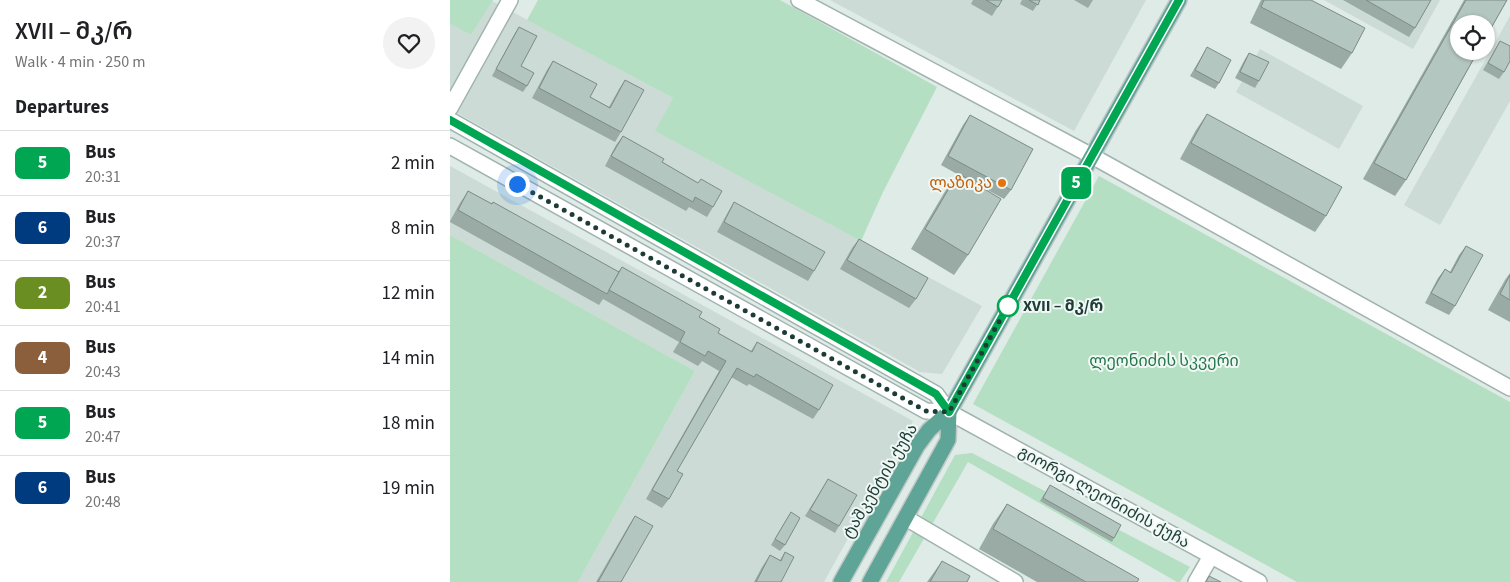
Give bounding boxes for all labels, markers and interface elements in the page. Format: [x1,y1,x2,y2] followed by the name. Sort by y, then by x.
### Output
[15,14,133,49] text: XVII – მკ/რ
[1450,15,1495,60] map controls
[1450,15,1495,60] button: locate
[383,17,435,69] button: heart
[15,51,146,73] text: Walk · 4 min · 250 m
[15,94,109,121] text: Departures
[85,139,116,166] text: Bus
[38,150,47,175] text: 5
[391,150,435,177] text: 2 min
[85,166,121,188] text: 20:31
[1060,167,1092,199] line badge: 5
[1071,170,1081,195] text: 5
[505,172,530,197] your location
[929,172,992,194] place label: ლაზიკა
[996,177,1008,189] marker: ლაზიკა
[85,204,116,231] text: Bus
[38,215,47,240] text: 6
[391,215,435,242] text: 8 min
[85,231,121,253] text: 20:37
[85,269,116,296] text: Bus
[38,280,47,305] text: 2
[381,280,435,307] text: 12 min
[997,295,1019,317] marker: XVII – მკ/რ
[1023,295,1103,317] place label: XVII – მკ/რ
[85,296,121,318] text: 20:41
[85,334,116,361] text: Bus
[38,345,47,370] text: 4
[381,345,435,372] text: 14 min
[1089,350,1239,372] park label: ლეონიძის სკვერი
[85,361,121,383] text: 20:43
[85,399,116,426] text: Bus
[38,410,47,435] text: 5
[381,410,435,437] text: 18 min
[837,419,923,543] street label: ტაშკენტის ქუჩა
[85,426,121,448] text: 20:47
[1014,441,1194,553] street label: გიორგი ლეონიძის ქუჩა
[85,464,116,491] text: Bus
[38,475,47,500] text: 6
[381,475,435,502] text: 19 min
[85,491,121,513] text: 20:48

